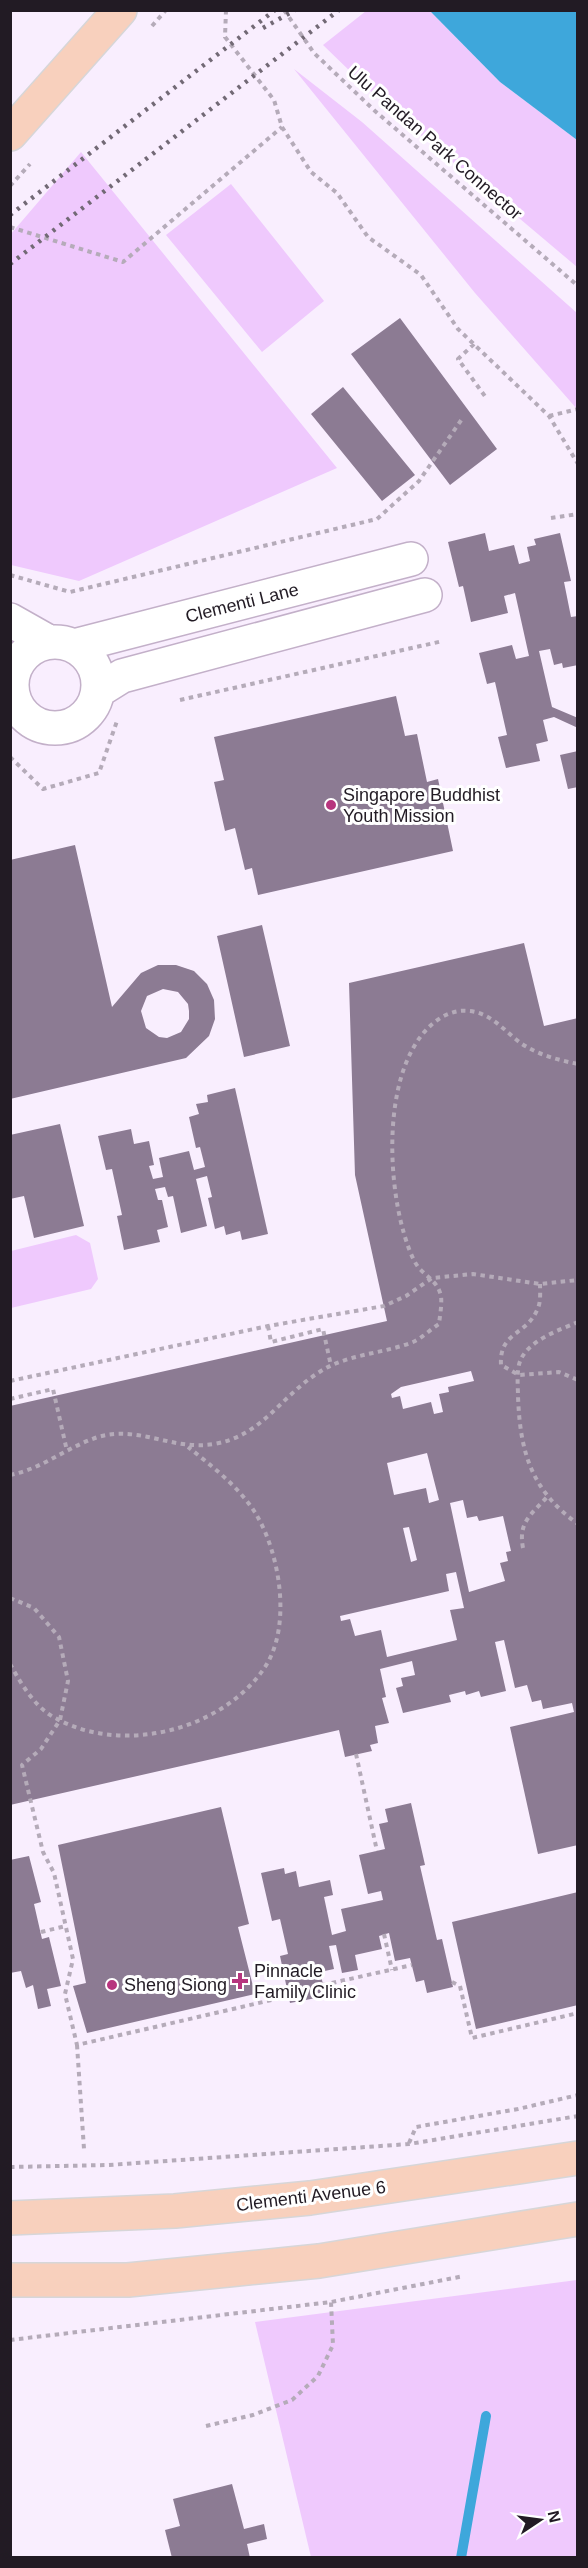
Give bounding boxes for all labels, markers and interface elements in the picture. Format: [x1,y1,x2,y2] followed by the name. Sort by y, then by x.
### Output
[344,62,526,224] street label: Ulu Pandan Park Connector
[183,579,301,627] street label: Clementi Lane
[343,785,500,826] place label: Singapore Buddhist Youth Mission
[324,798,338,812] marker: Singapore Buddhist Youth Mission
[254,1961,356,2002] place label: Pinnacle Family Clinic
[231,1972,249,1990] marker: Pinnacle Family Clinic
[124,1975,227,1995] place label: Sheng Siong
[105,1978,119,1992] marker: Sheng Siong
[235,2177,387,2215] street label: Clementi Avenue 6
[510,2490,570,2550] north arrow
[545,2509,564,2524] text: N

